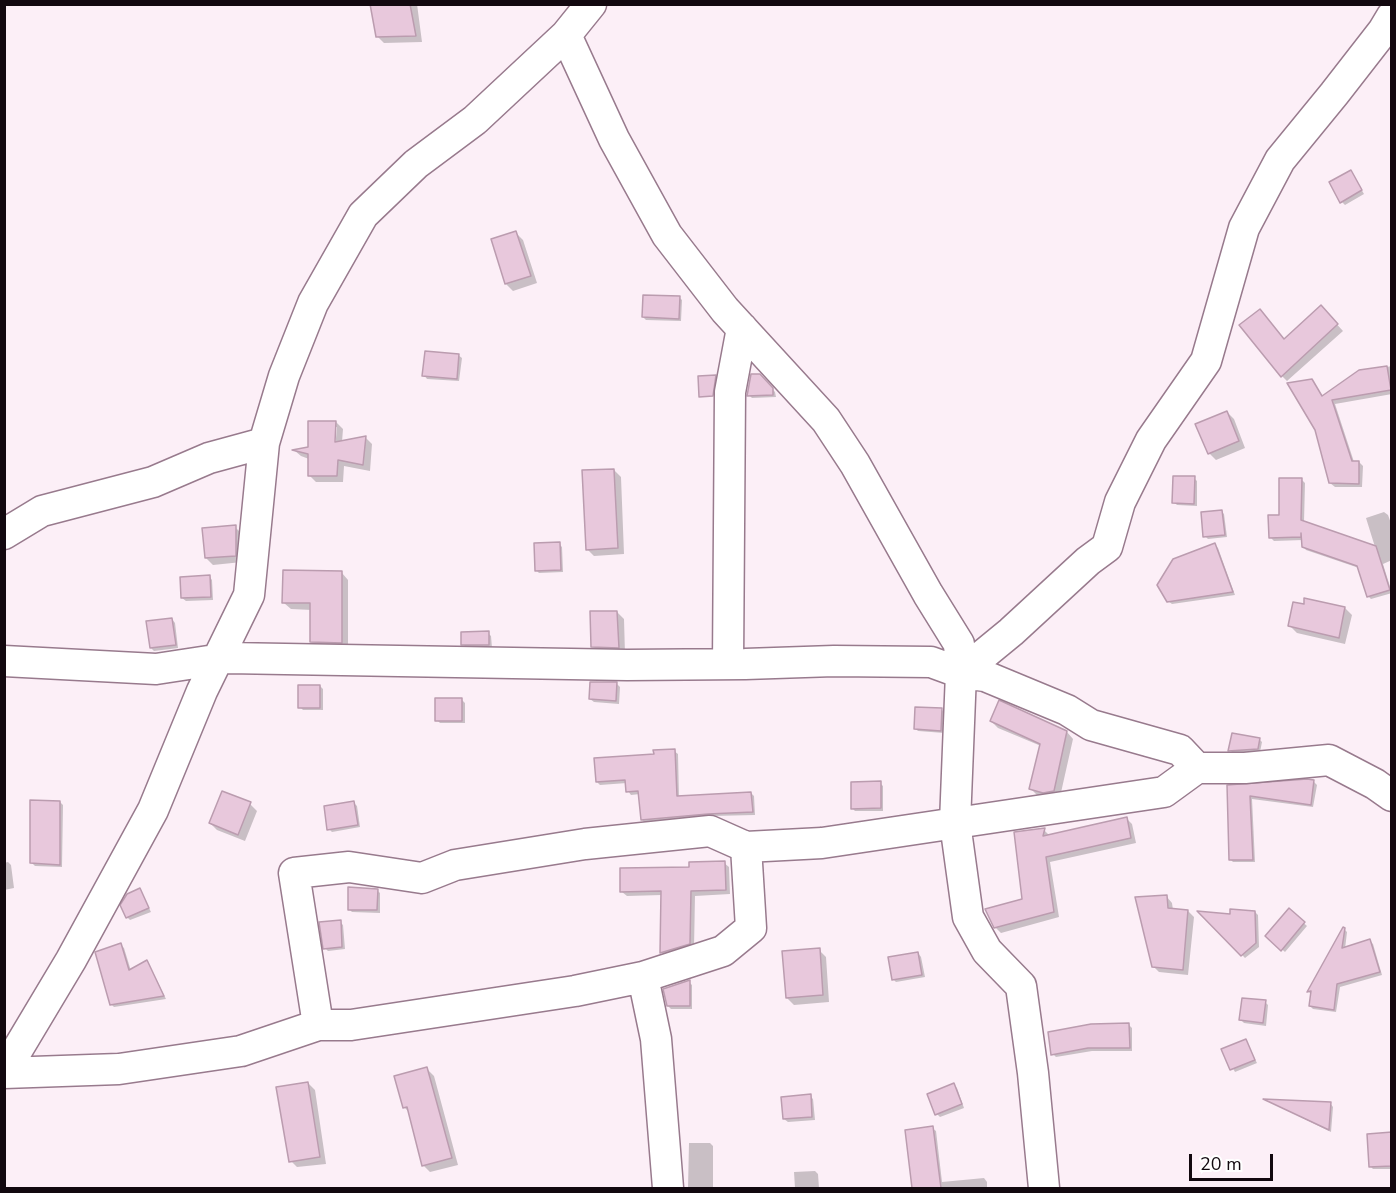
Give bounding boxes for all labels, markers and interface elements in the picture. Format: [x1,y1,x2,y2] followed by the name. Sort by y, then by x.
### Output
[1192,1142,1276,1180] scale bar
[1200,1152,1242,1176] text: 20 m

